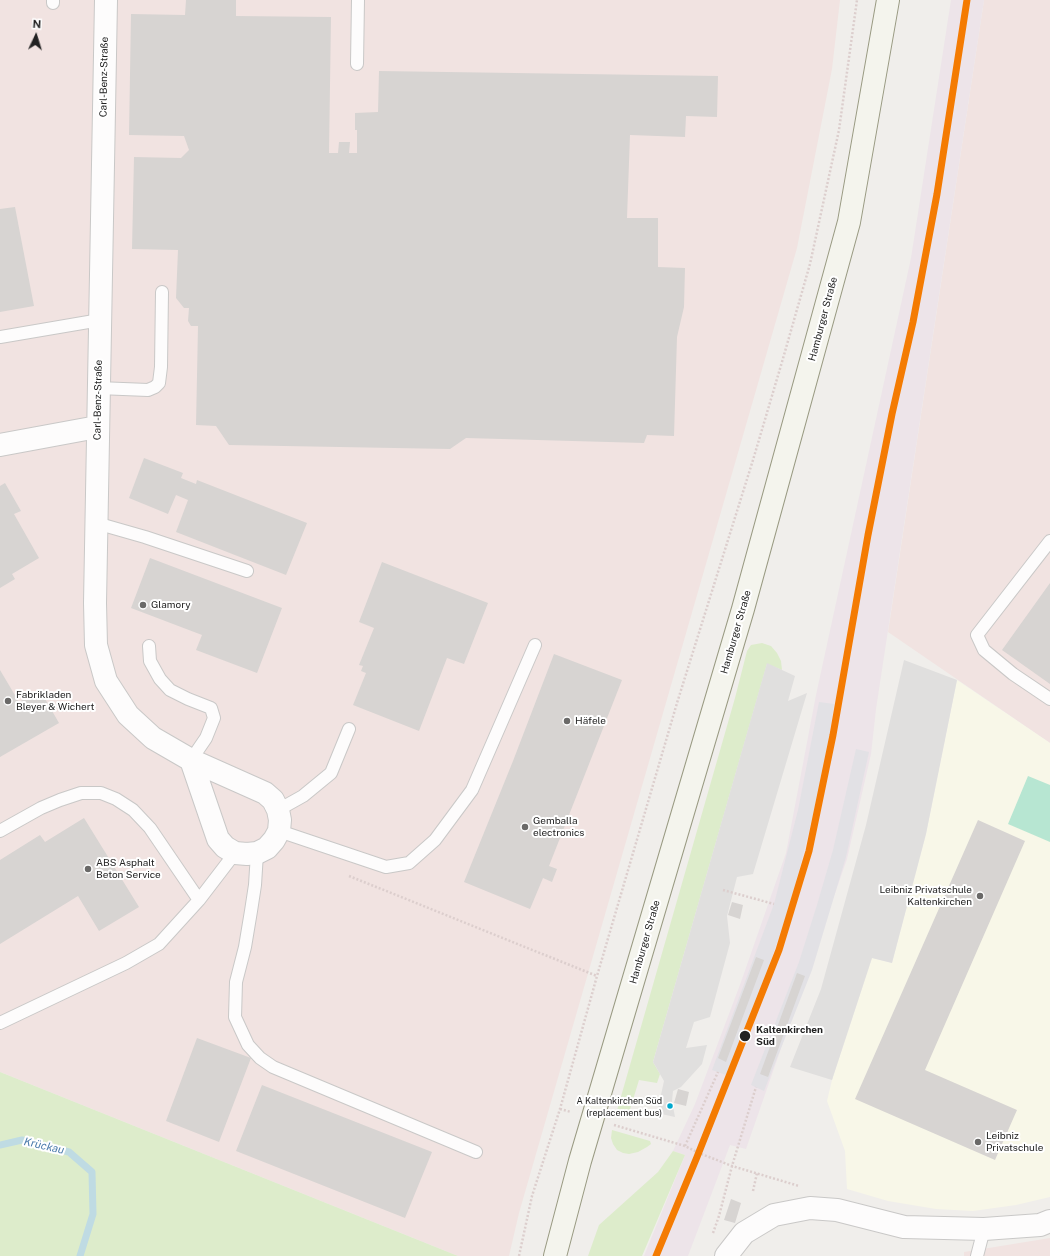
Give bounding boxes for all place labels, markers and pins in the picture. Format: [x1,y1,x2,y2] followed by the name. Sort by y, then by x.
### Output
[151,599,191,611] place label: Glamory
[138,600,148,610] marker: Glamory
[16,689,94,712] place label: Fabrikladen Bleyer & Wichert
[3,696,13,706] marker: Fabrikladen Bleyer & Wichert
[575,715,606,727] place label: Häfele
[562,716,572,726] marker: Häfele
[533,815,584,838] place label: Gemballa electronics
[520,822,530,832] marker: Gemballa electronics
[96,857,161,880] place label: ABS Asphalt Beton Service
[83,864,93,874] marker: ABS Asphalt Beton Service
[879,884,972,908] place label: Leibniz Privatschule Kaltenkirchen
[975,891,985,901] marker: Leibniz Privatschule Kaltenkirchen
[756,1024,823,1048] place label: Kaltenkirchen Süd
[738,1029,752,1043] marker: Kaltenkirchen Süd
[576,1096,662,1117] place label: A Kaltenkirchen Süd (replacement bus)
[665,1101,675,1111] marker: A Kaltenkirchen Süd (replacement bus)
[986,1130,1043,1154] place label: Leibniz Privatschule
[973,1137,983,1147] marker: Leibniz Privatschule

